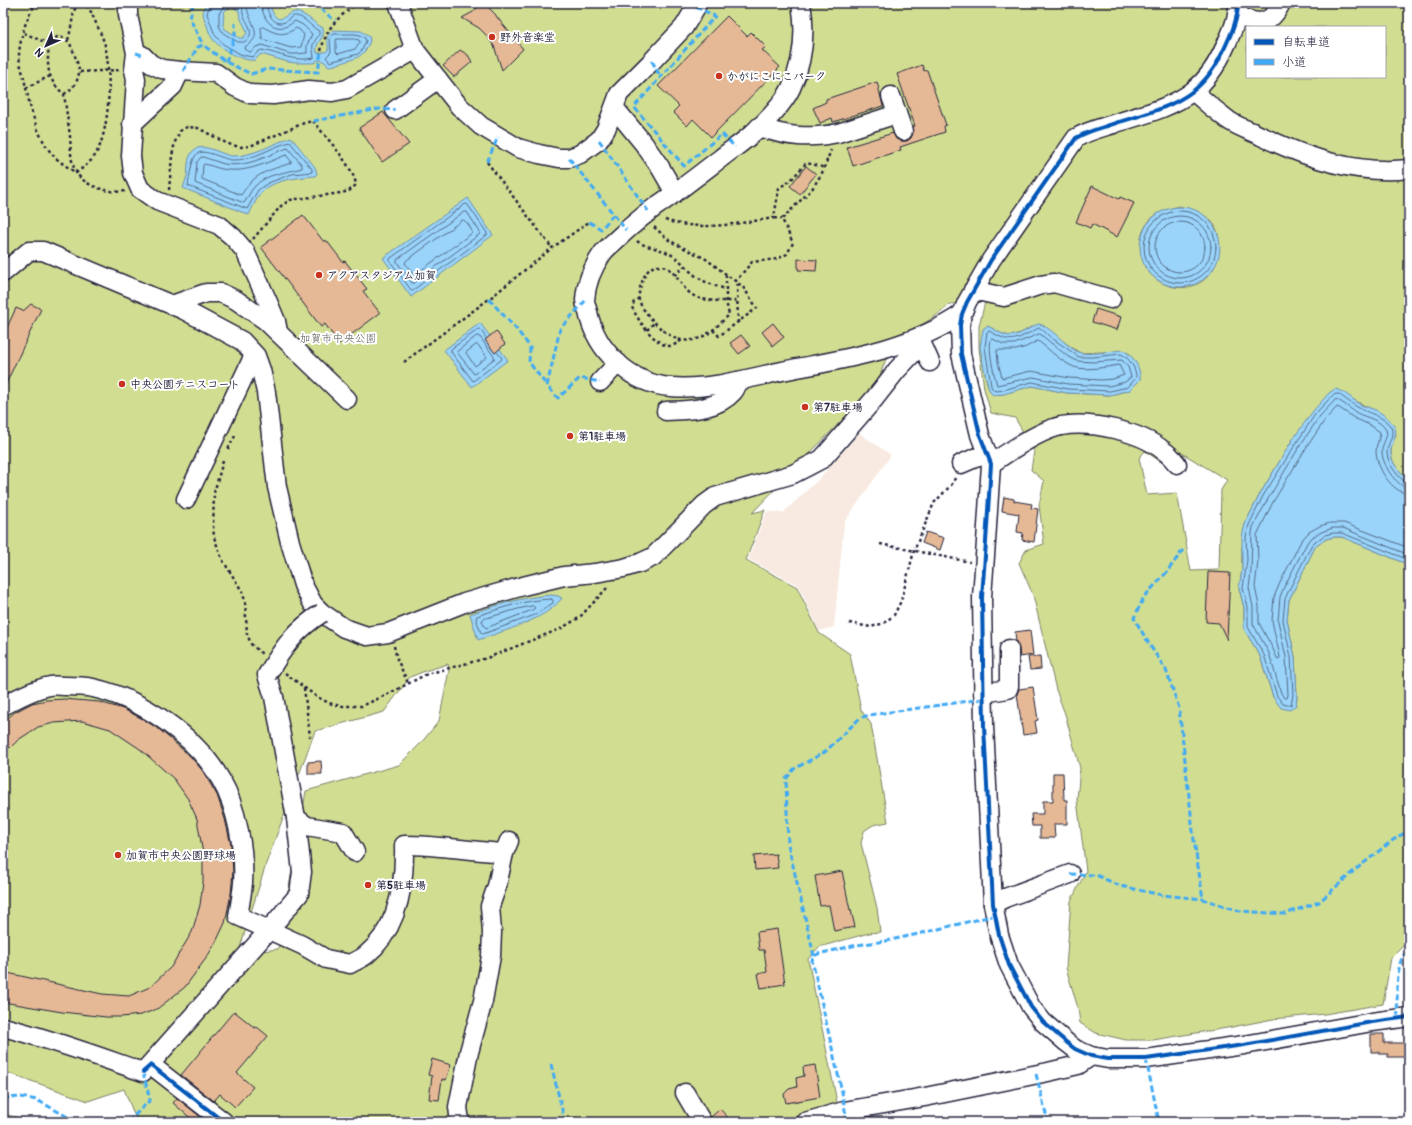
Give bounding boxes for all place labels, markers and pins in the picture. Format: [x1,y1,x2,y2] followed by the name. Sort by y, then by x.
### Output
[500,31,555,44] place label: 野外音楽堂
[487,32,497,42] marker: 野外音楽堂
[727,70,826,83] place label: かがにこにこパーク
[714,71,724,81] marker: かがにこにこパーク
[327,269,436,282] place label: アクアスタジアム加賀
[314,270,324,280] marker: アクアスタジアム加賀
[130,378,240,391] place label: 中央公園テニスコート
[117,379,127,389] marker: 中央公園テニスコート
[813,401,863,414] place label: 第7駐車場
[800,402,810,412] marker: 第7駐車場
[578,430,626,443] place label: 第1駐車場
[565,431,575,441] marker: 第1駐車場
[126,849,236,862] place label: 加賀市中央公園野球場
[113,850,123,860] marker: 加賀市中央公園野球場
[376,879,426,892] place label: 第5駐車場
[363,880,373,890] marker: 第5駐車場

